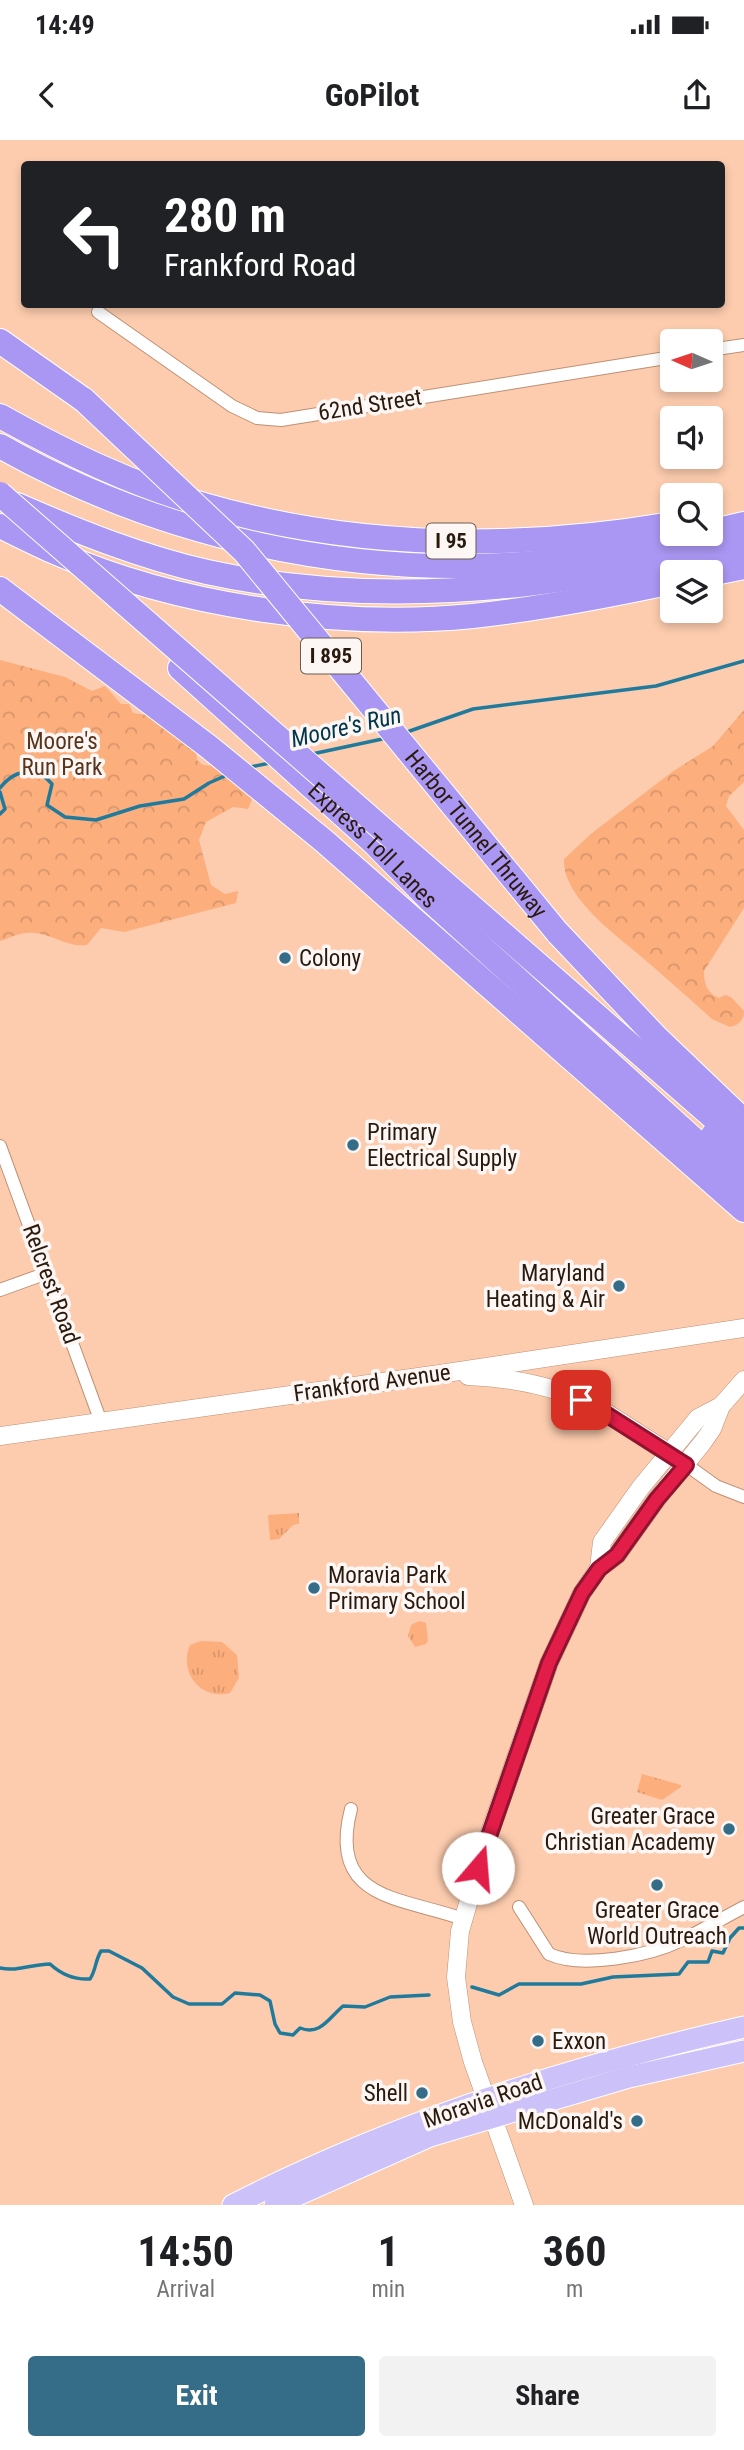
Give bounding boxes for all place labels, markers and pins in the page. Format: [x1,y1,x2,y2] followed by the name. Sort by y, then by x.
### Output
[299,945,362,972] place label: Colony
[277,950,293,966] marker: Colony
[367,1119,517,1172] place label: Primary Electrical Supply
[345,1137,361,1153] marker: Primary Electrical Supply
[486,1260,605,1313] place label: Maryland Heating & Air
[611,1278,627,1294] marker: Maryland Heating & Air
[551,1370,611,1430] pin
[328,1562,465,1615] place label: Moravia Park Primary School
[306,1580,322,1596] marker: Moravia Park Primary School
[545,1803,715,1856] place label: Greater Grace Christian Academy
[721,1821,737,1837] marker: Greater Grace Christian Academy
[649,1877,665,1893] marker: Greater Grace World Outreach
[587,1897,727,1950] place label: Greater Grace World Outreach
[552,2028,606,2055] place label: Exxon
[530,2033,546,2049] marker: Exxon
[364,2080,408,2107] place label: Shell
[414,2085,430,2101] marker: Shell
[518,2108,623,2135] place label: McDonald's
[629,2113,645,2129] marker: McDonald's

